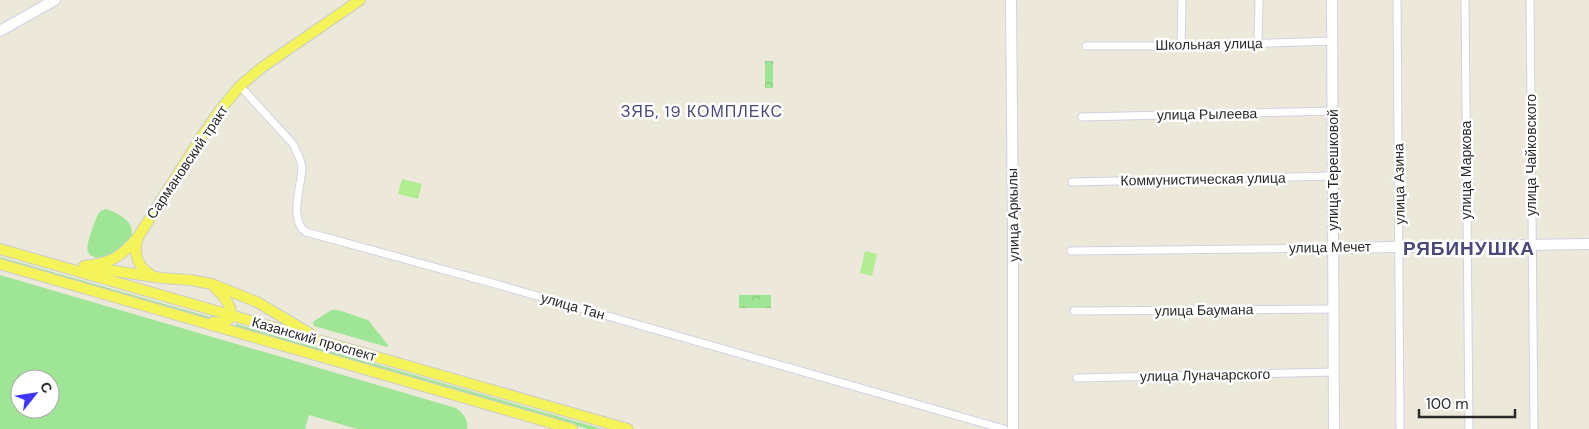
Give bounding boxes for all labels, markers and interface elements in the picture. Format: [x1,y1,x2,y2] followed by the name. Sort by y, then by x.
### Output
[1155,34,1263,54] street label: Школьная улица
[1522,94,1540,216] street label: улица Чайковского
[142,101,232,222] street label: Сармановский тракт
[621,101,783,122] district label: ЗЯБ, 19 КОМПЛЕКС
[1157,104,1258,124] street label: улица Рылеева
[1324,109,1342,231] street label: улица Терешковой
[1457,120,1475,219] street label: улица Маркова
[1389,143,1409,225] street label: улица Азина
[1003,168,1023,262] street label: улица Аркылы
[1120,169,1286,189] street label: Коммунистическая улица
[1403,236,1535,261] district label: РЯБИНУШКА
[1289,237,1372,257] street label: улица Мечет
[539,288,607,324] street label: улица Тан
[1154,300,1254,320] street label: улица Баумана
[250,313,379,366] street label: Казанский проспект
[1140,365,1270,385] street label: улица Луначарского
[10,369,60,419] north arrow
[36,379,57,396] text: С
[1419,386,1515,418] scale bar
[1426,394,1469,414] text: 100 m

